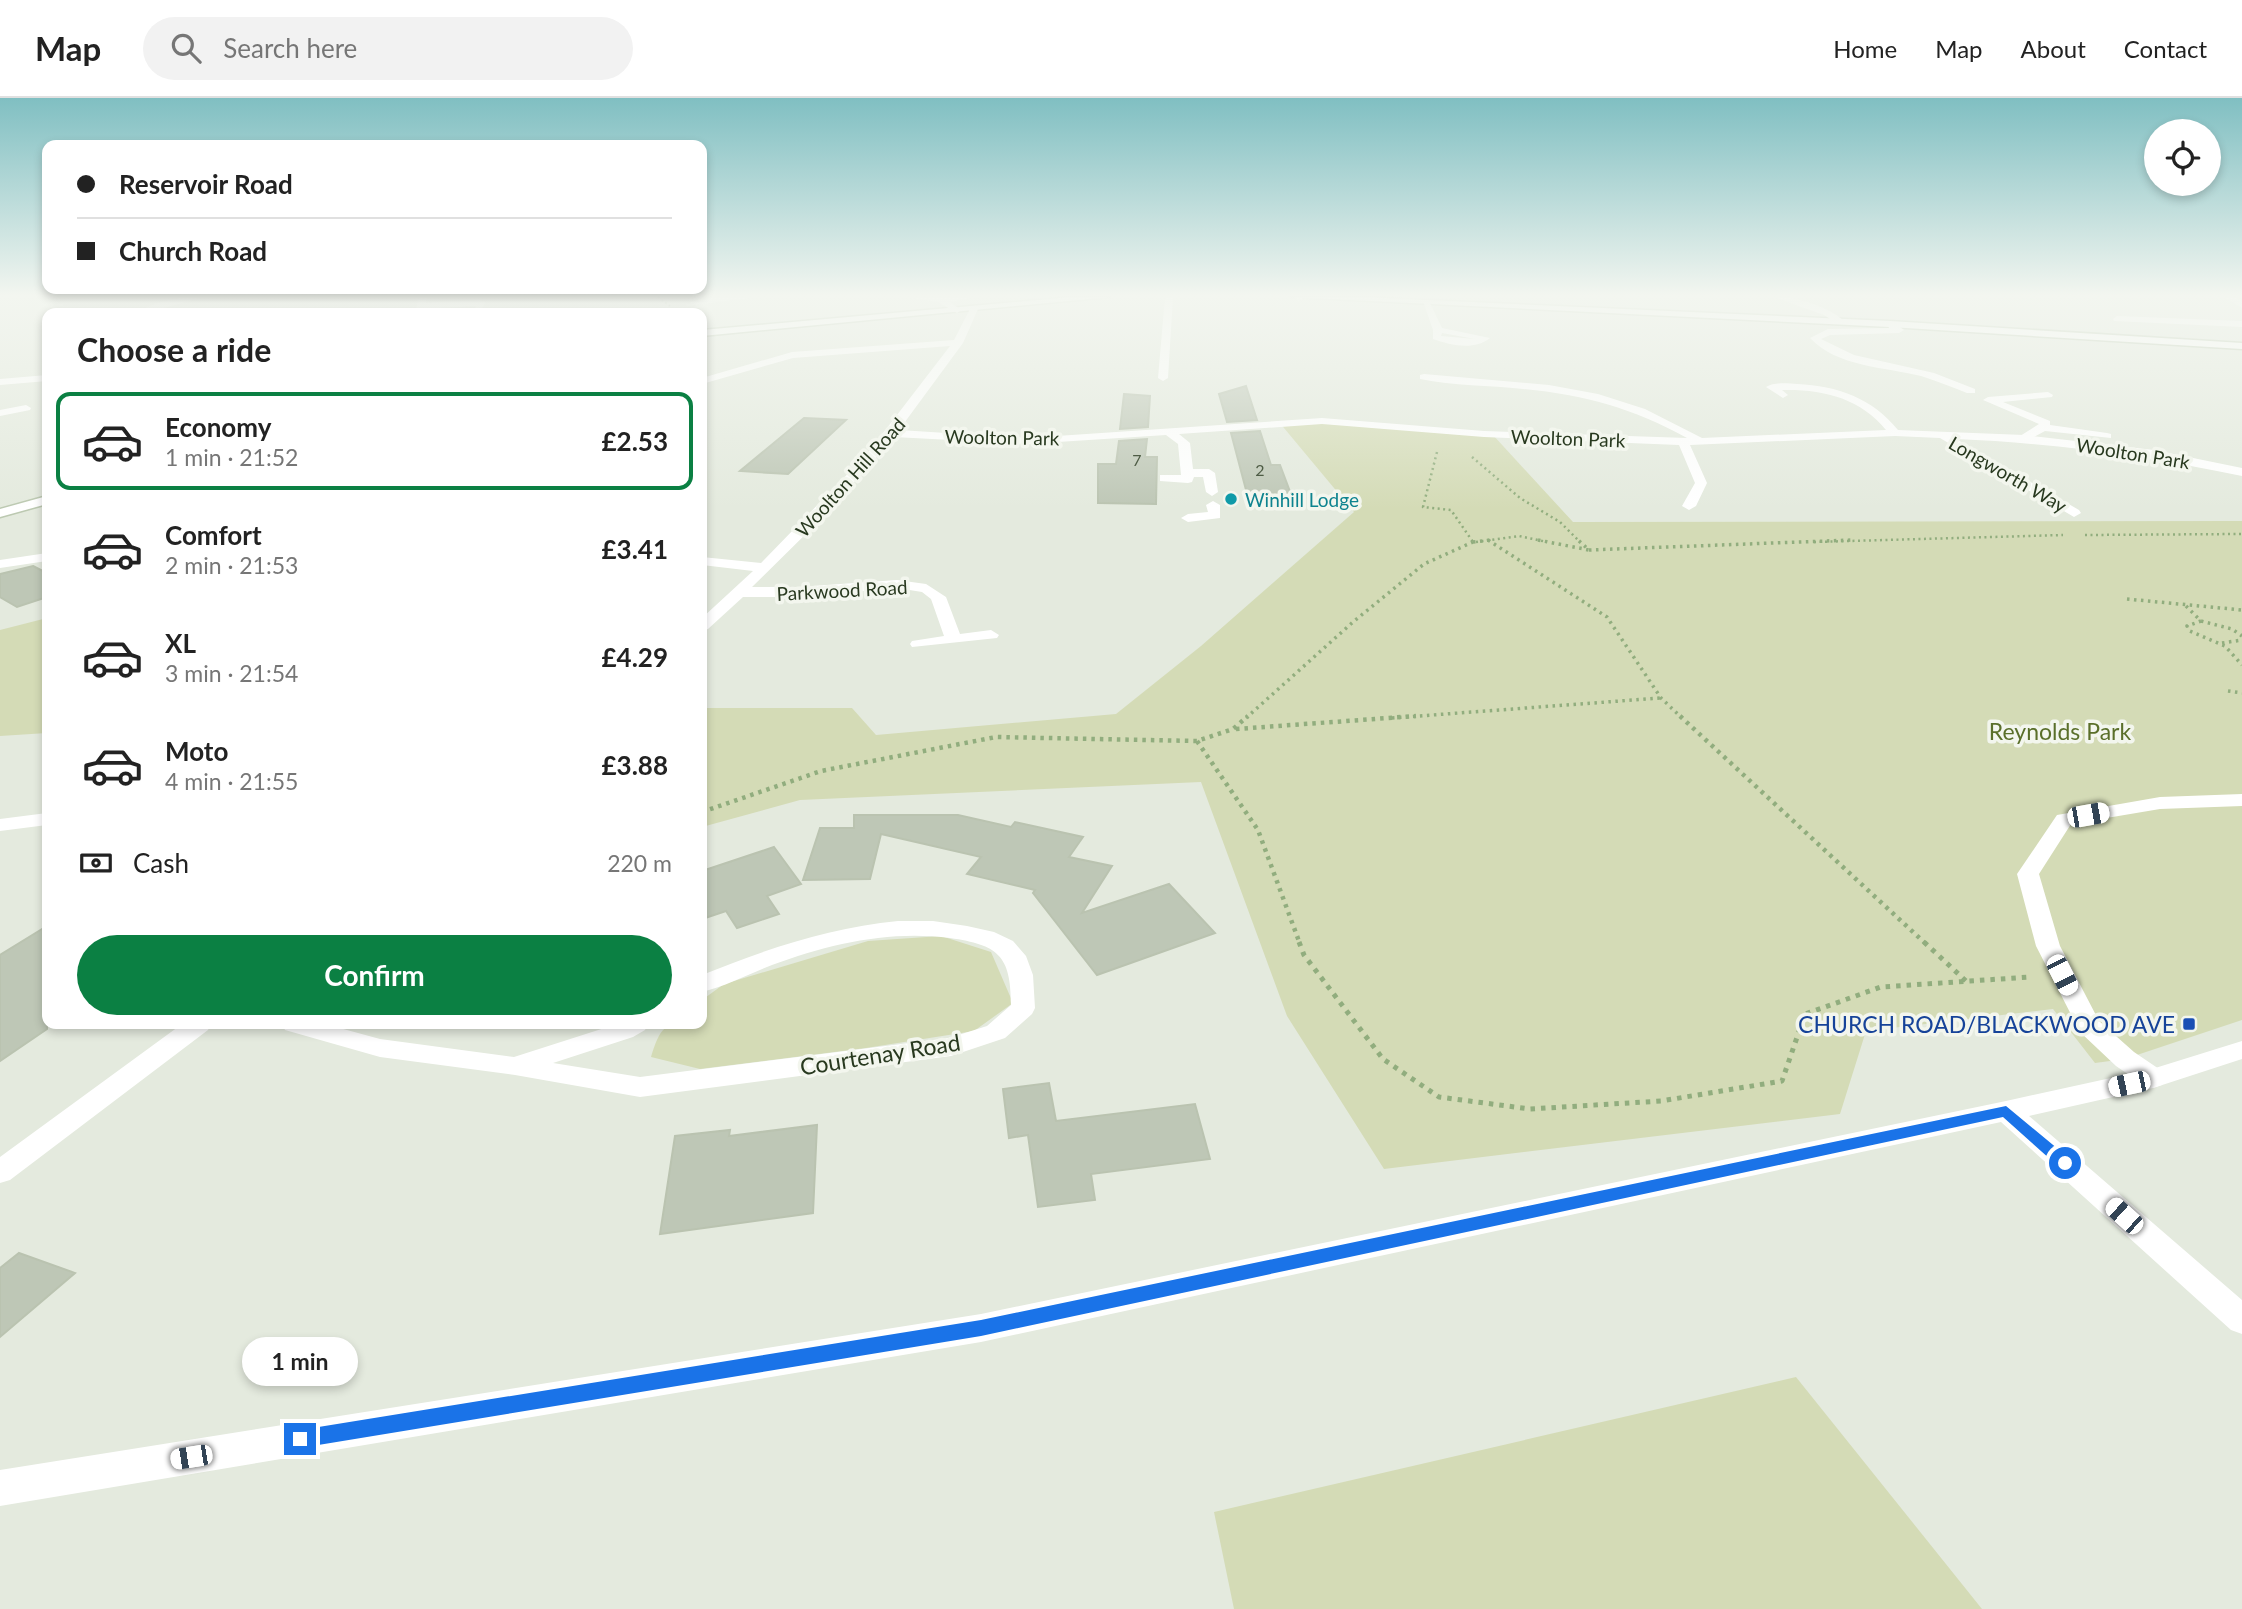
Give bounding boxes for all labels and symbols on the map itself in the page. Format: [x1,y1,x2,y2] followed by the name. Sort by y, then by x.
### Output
[790,413,910,541] street label: Woolton Hill Road
[944,425,1060,450] street label: Woolton Park
[1510,425,1626,452] street label: Woolton Park
[1945,431,2071,517] street label: Longworth Way
[2075,433,2192,473] street label: Woolton Park
[1132,450,1142,469] house number: 7
[1255,460,1265,479] house number: 2
[1245,488,1359,511] place label: Winhill Lodge
[1223,491,1239,507] marker: Winhill Lodge
[776,575,908,605] street label: Parkwood Road
[1989,717,2131,745] park label: Reynolds Park
[2066,801,2111,829] car
[2044,952,2081,998] car
[1798,1010,2175,1038] place label: CHURCH ROAD/BLACKWOOD AVE
[2181,1016,2197,1032] marker: CHURCH ROAD/BLACKWOOD AVE
[798,1028,962,1080] street label: Courtenay Road
[2107,1069,2152,1099] car
[2049,1147,2081,1179] route start
[2102,1194,2147,1238] car
[242,1338,358,1386] callout: 1 min
[284,1423,316,1455] route end
[169,1443,214,1471] car

